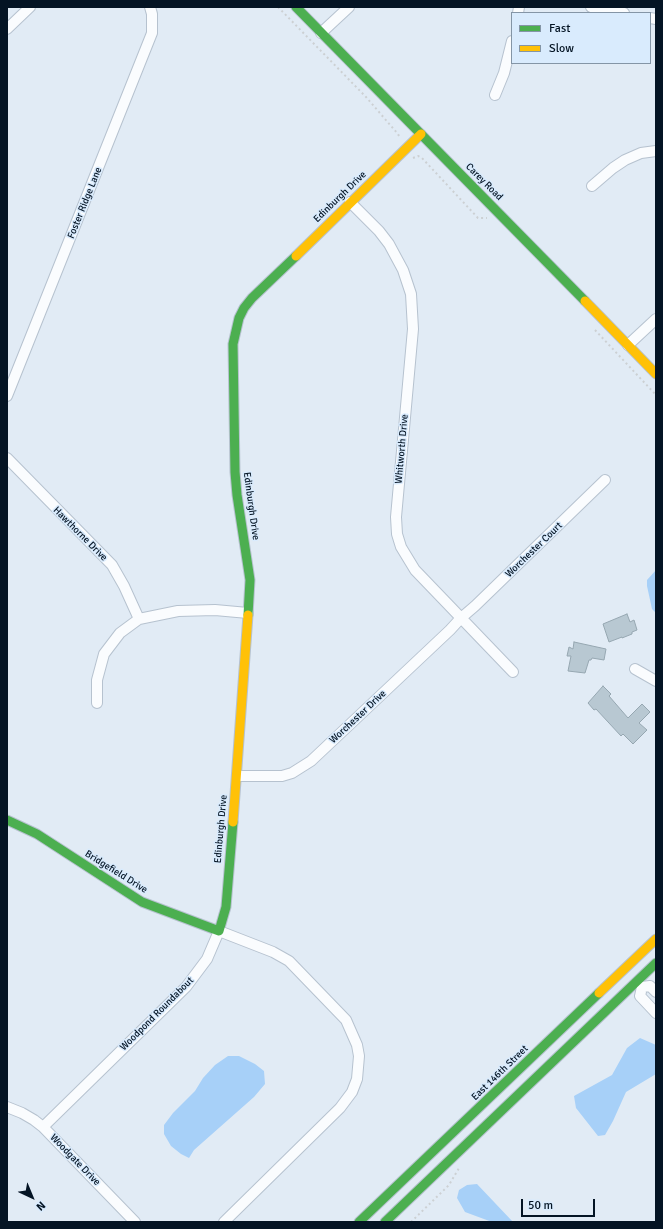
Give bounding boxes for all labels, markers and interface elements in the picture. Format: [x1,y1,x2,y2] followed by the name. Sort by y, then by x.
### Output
[511,12,651,64] legend
[549,21,570,36] text: Fast
[549,41,574,56] text: Slow
[463,161,505,203] street label: Carey Road
[65,166,105,240] street label: Foster Ridge Lane
[311,169,369,225] street label: Edinburgh Drive
[393,414,411,484] street label: Whitworth Drive
[240,471,262,541] street label: Edinburgh Drive
[50,504,110,564] street label: Hawthorne Drive
[503,520,565,580] street label: Worchester Court
[327,688,389,746] street label: Worchester Drive
[212,794,230,864] street label: Edinburgh Drive
[82,848,150,896] street label: Bridgefield Drive
[118,975,196,1053] street label: Woodpond Roundabout
[469,1043,531,1103] street label: East 146th Street
[47,1132,103,1188] street label: Woodgate Drive
[12,1177,52,1217] north arrow
[523,1191,597,1217] scale bar
[528,1198,553,1213] text: 50 m
[33,1199,48,1213] text: N

